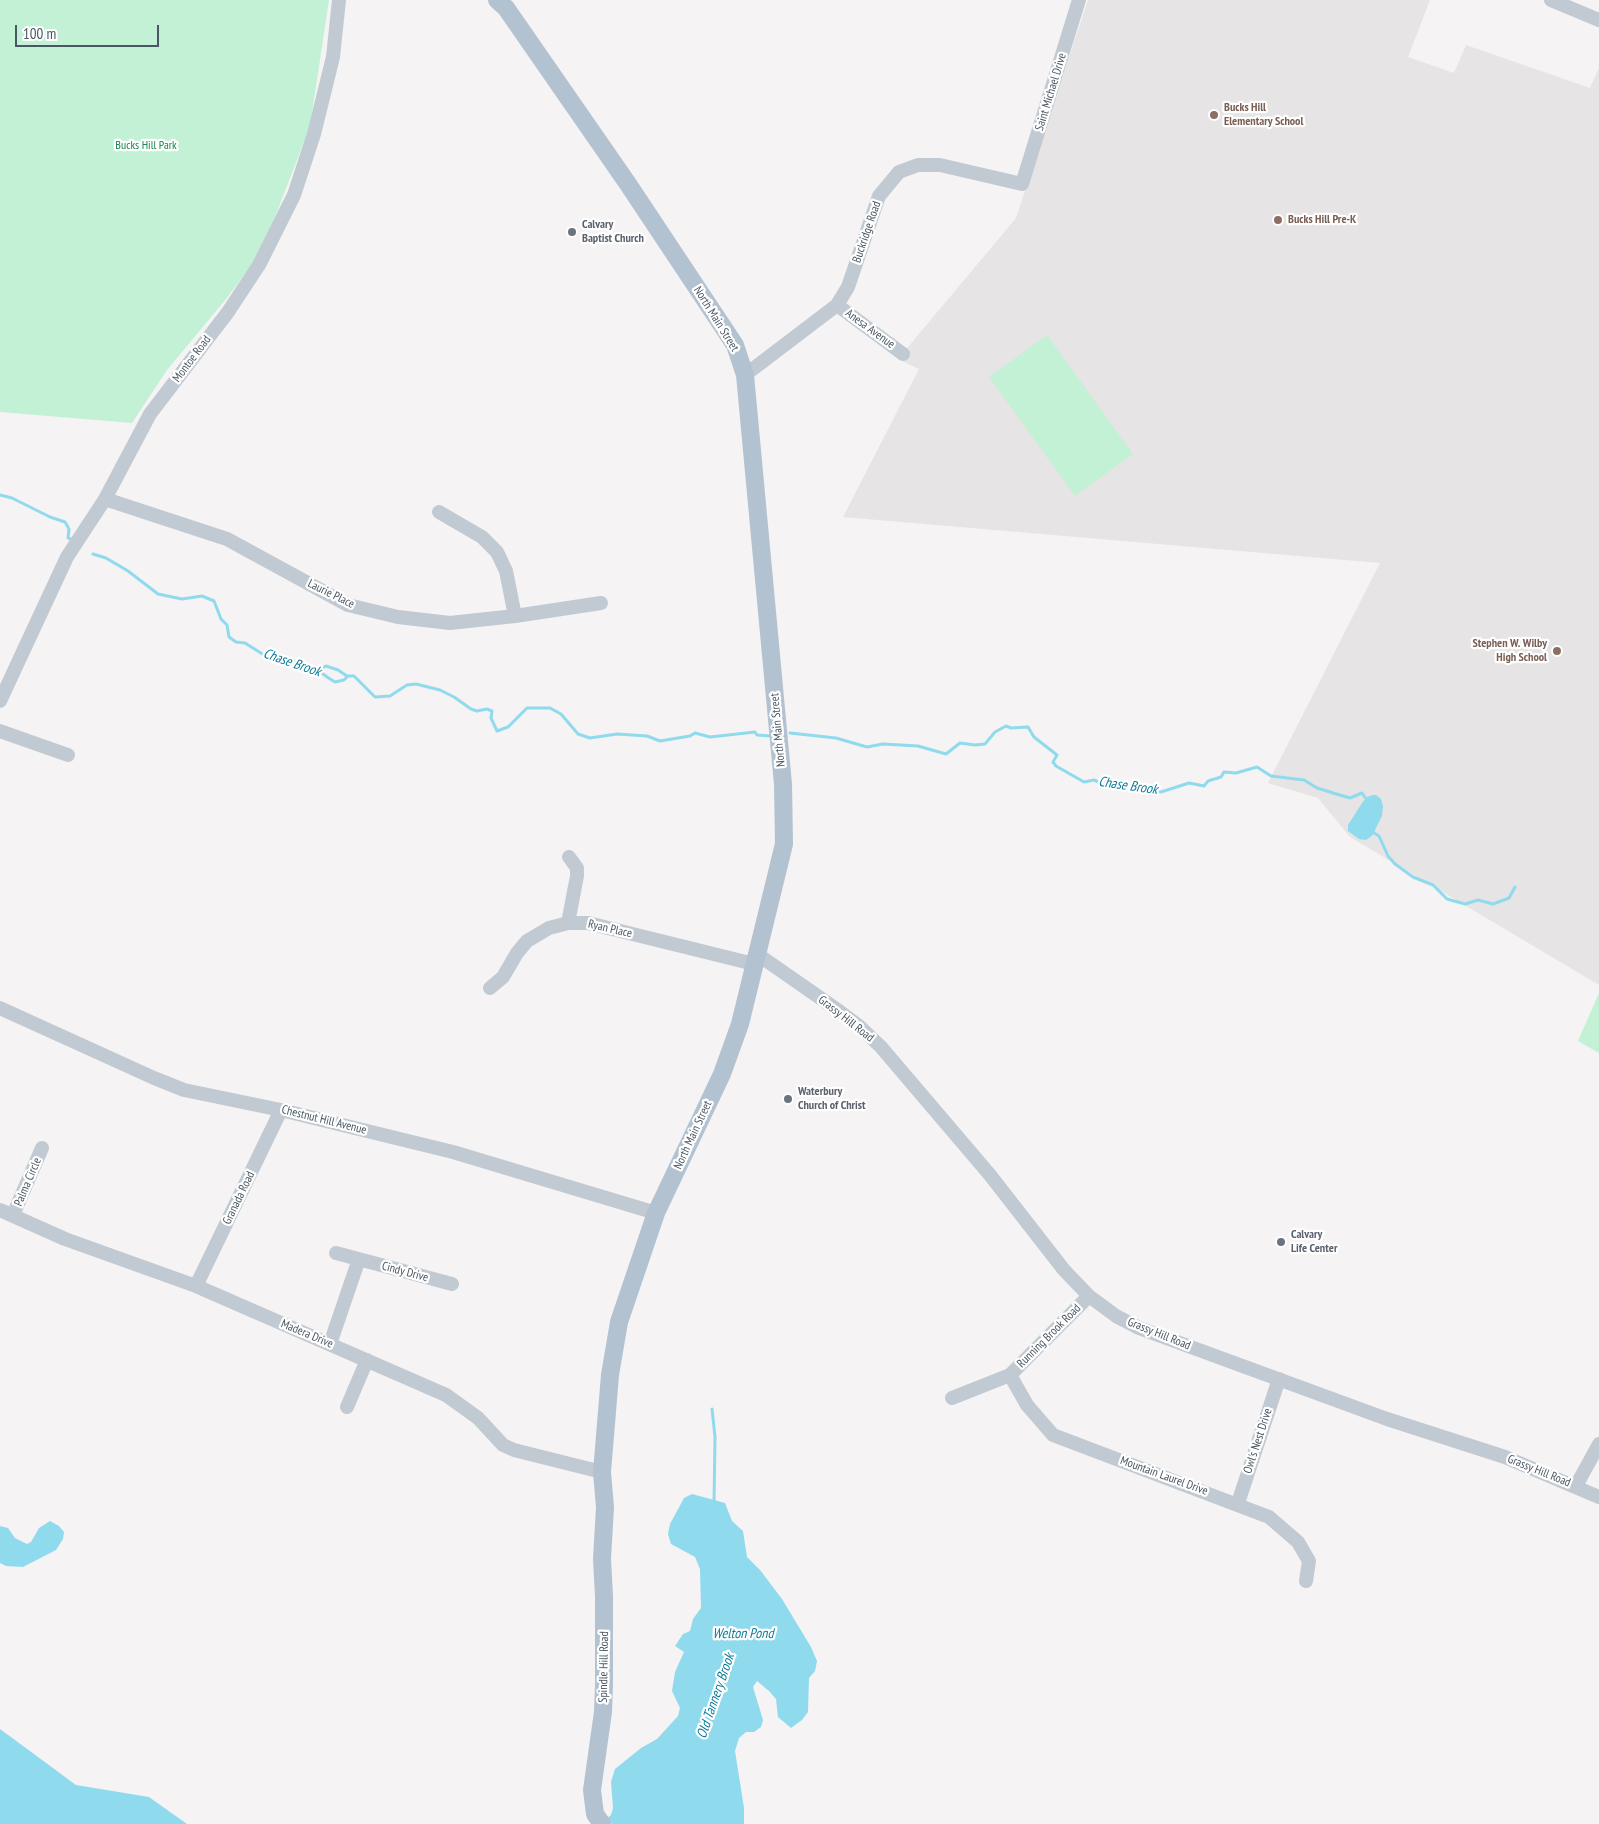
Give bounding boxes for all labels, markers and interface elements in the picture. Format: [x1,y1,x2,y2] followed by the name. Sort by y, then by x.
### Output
[18,15,161,47] scale bar
[23,24,56,43] text: 100 m
[1032,51,1070,133] street label: Saint Michael Drive
[1224,101,1303,129] place label: Bucks Hill Elementary School
[1208,109,1220,121] marker: Bucks Hill Elementary School
[115,139,177,153] park label: Bucks Hill Park
[850,199,884,265] street label: Buckridge Road
[1288,213,1356,227] place label: Bucks Hill Pre-K
[1272,214,1284,226] marker: Bucks Hill Pre-K
[582,218,644,246] place label: Calvary Baptist Church
[566,226,578,238] marker: Calvary Baptist Church
[690,284,742,354] street label: North Main Street
[842,306,898,352] street label: Anesa Avenue
[170,333,214,385] street label: Montoe Road
[305,577,357,611] street label: Laurie Place
[1472,637,1547,665] place label: Stephen W. Wilby High School
[261,645,323,681] water label: Chase Brook
[1551,645,1563,657] marker: Stephen W. Wilby High School
[768,692,788,768] street label: North Main Street
[1097,774,1159,798] water label: Chase Brook
[587,917,633,941] street label: Ryan Place
[815,993,877,1045] street label: Grassy Hill Road
[798,1085,865,1113] place label: Waterbury Church of Christ
[782,1093,794,1105] marker: Waterbury Church of Christ
[671,1098,715,1172] street label: North Main Street
[280,1102,368,1138] street label: Chestnut Hill Avenue
[11,1156,45,1208] street label: Palma Circle
[220,1169,258,1227] street label: Granada Road
[1291,1228,1337,1256] place label: Calvary Life Center
[1275,1236,1287,1248] marker: Calvary Life Center
[380,1259,430,1285] street label: Cindy Drive
[1014,1301,1084,1371] street label: Running Brook Road
[1125,1315,1193,1353] street label: Grassy Hill Road
[279,1317,335,1351] street label: Madera Drive
[1241,1407,1275,1475] street label: Owl's Nest Drive
[1505,1452,1573,1490] street label: Grassy Hill Road
[1118,1453,1210,1499] street label: Mountain Laurel Drive
[712,1626,774,1642] water label: Welton Pond
[596,1631,612,1703] street label: Spindle Hill Road
[694,1651,738,1741] water label: Old Tannery Brook

